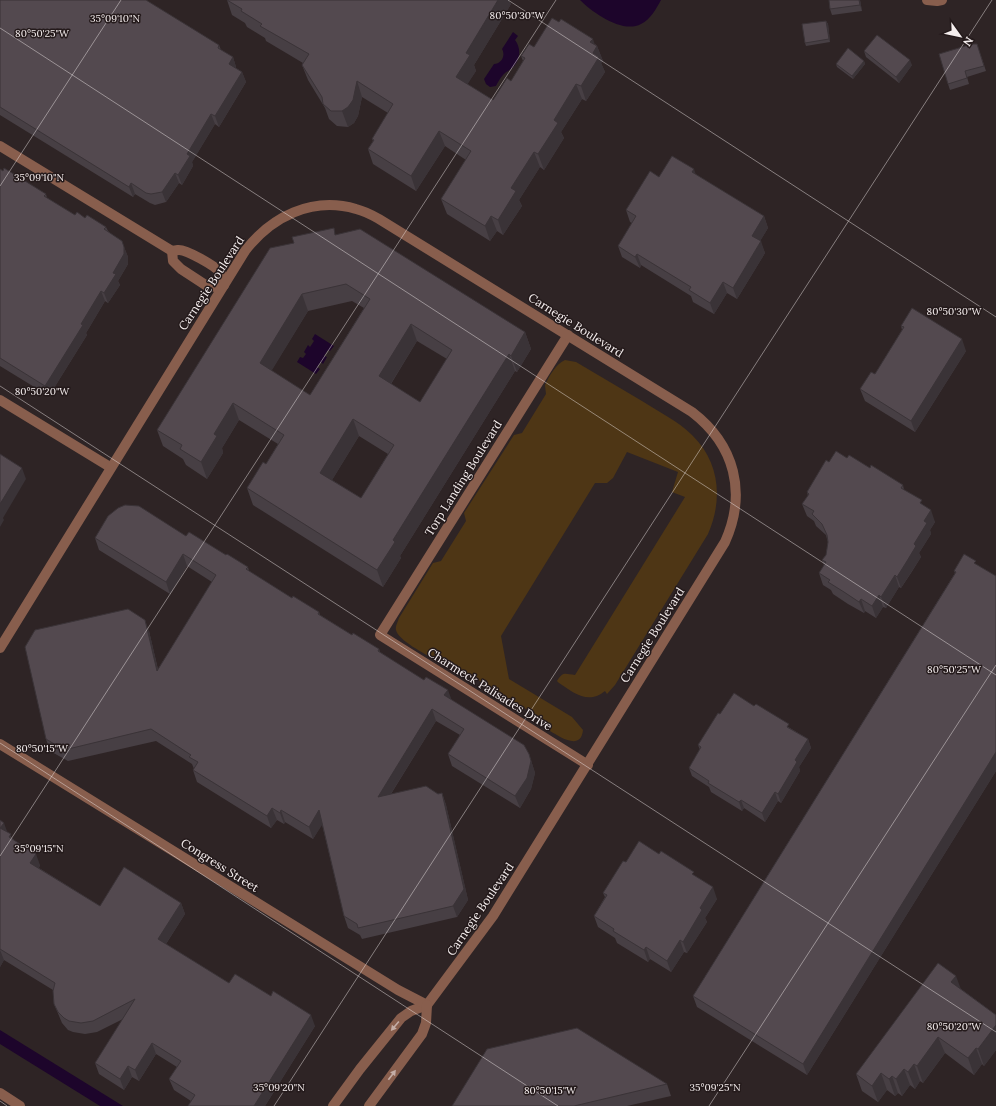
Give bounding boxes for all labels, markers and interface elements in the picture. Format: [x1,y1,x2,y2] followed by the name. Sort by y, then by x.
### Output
[490,9,545,22] text: 80°50'30"W
[90,12,140,25] text: 35°09'10"N
[940,16,980,56] north arrow
[15,27,70,40] text: 80°50'25"W
[960,34,977,49] text: N
[14,171,64,184] text: 35°09'10"N
[175,233,247,333] street label: Carnegie Boulevard
[526,290,626,360] street label: Carnegie Boulevard
[927,305,982,318] text: 80°50'30"W
[15,385,70,398] text: 80°50'20"W
[421,417,505,539] street label: Torp Landing Boulevard
[617,585,687,685] street label: Carnegie Boulevard
[425,644,556,734] street label: Charmeck Palisades Drive
[927,663,982,676] text: 80°50'25"W
[16,742,69,755] text: 80°50'15"W
[178,835,262,895] street label: Congress Street
[14,842,64,855] text: 35°09'15"N
[443,860,517,958] street label: Carnegie Boulevard
[390,1020,399,1031] one-way arrow
[927,1020,982,1033] text: 80°50'20"W
[388,1069,396,1080] one-way arrow
[253,1081,305,1094] text: 35°09'20"N
[689,1081,741,1094] text: 35°09'25"N
[524,1084,577,1097] text: 80°50'15"W

